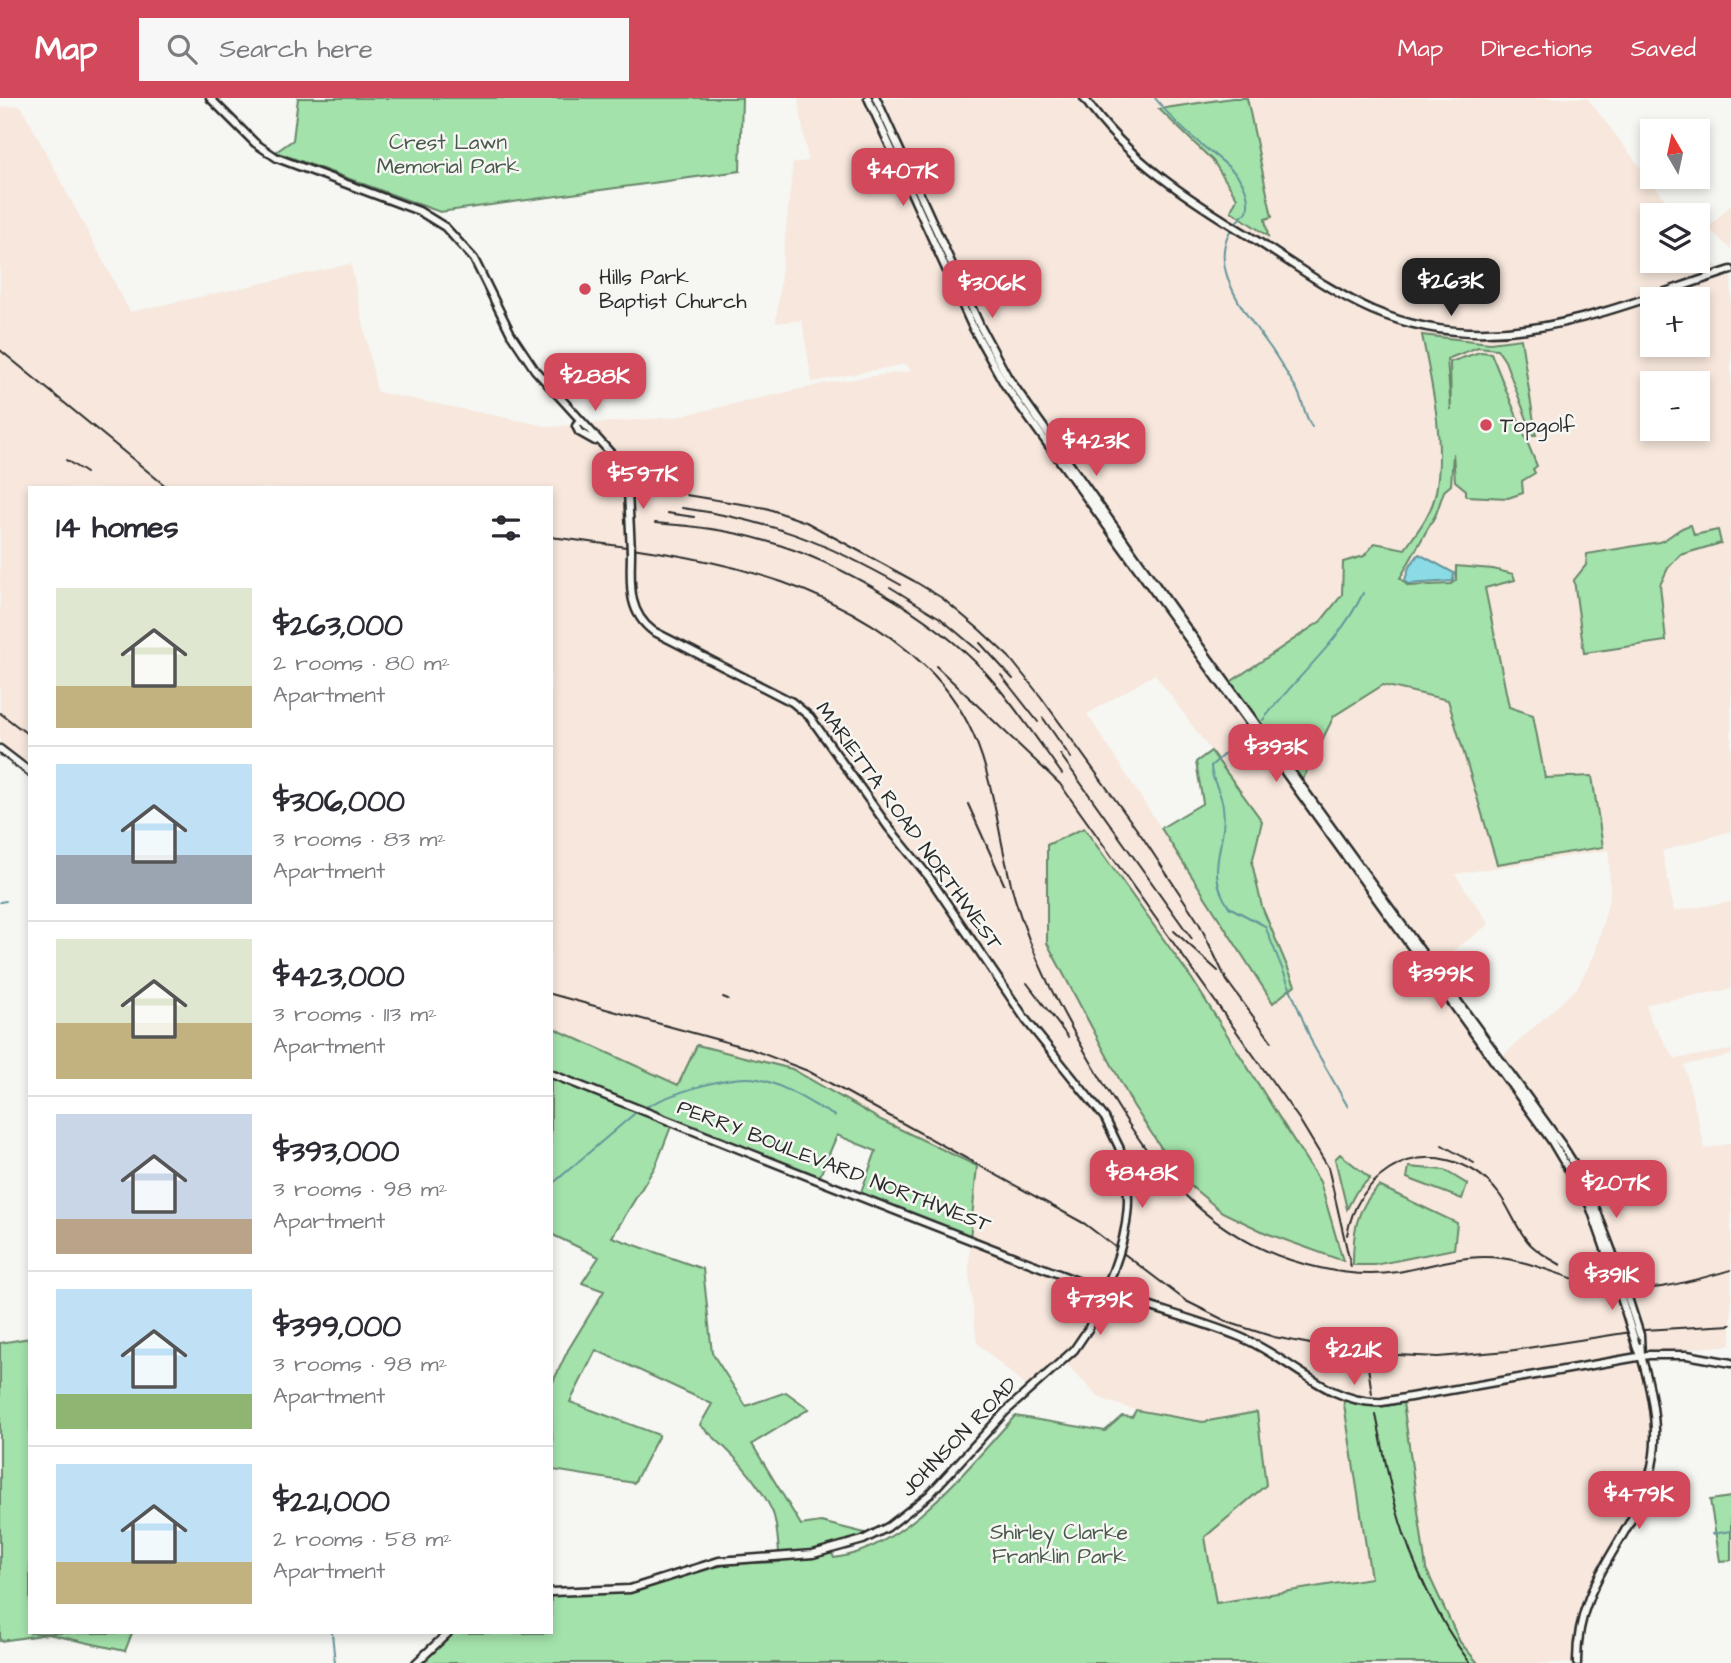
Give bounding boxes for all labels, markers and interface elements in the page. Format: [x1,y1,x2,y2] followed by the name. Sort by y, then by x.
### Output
[139,18,629,81] search box
[35,26,97,72] text: Map
[163,30,201,68] icon: search
[219,31,373,67] text: Search here
[1398,32,1443,66] text: Map
[1481,32,1593,66] text: Directions
[1631,32,1696,66] text: Saved
[1640,119,1710,189] north arrow
[1640,119,1710,441] map controls
[377,128,519,181] park label: Crest Lawn Memorial Park
[854,148,952,208] pin: $407K
[867,155,939,187] text: $407K
[1640,203,1710,273] button: layers
[1402,258,1500,318] pin: $263K
[943,260,1041,320] pin: $306K
[599,263,747,317] place label: Hills Park Baptist Church
[1418,265,1484,297] text: $263K
[958,267,1026,299] text: $306K
[577,281,593,297] marker: Hills Park Baptist Church
[1640,287,1710,357] button: +
[546,354,644,413] pin: $288K
[560,360,630,392] text: $288K
[1640,371,1710,441] button: −
[1500,411,1576,442] place label: Topgolf
[1478,417,1494,433] marker: Topgolf
[1047,418,1145,478] pin: $423K
[1062,425,1130,457] text: $423K
[594,452,692,511] pin: $597K
[608,458,678,490] text: $597K
[56,507,179,549] text: 14 homes
[487,509,525,547] icon: filters
[273,605,403,647] text: $263,000
[112,616,196,700] icon: home
[273,647,450,679] text: 2 rooms · 80 m²
[273,679,385,711] text: Apartment
[809,696,1010,957] street label: MARIETTA ROAD NORTHWEST
[1227,724,1325,784] pin: $393K
[1244,731,1308,763] text: $393K
[273,781,405,823] text: $306,000
[112,792,196,876] icon: home
[273,823,446,855] text: 3 rooms · 83 m²
[273,855,385,887] text: Apartment
[1392,951,1490,1011] pin: $399K
[273,956,405,998] text: $423,000
[1409,958,1473,990] text: $399K
[112,967,196,1051] icon: home
[273,998,437,1030] text: 3 rooms · 113 m²
[273,1030,385,1062] text: Apartment
[673,1093,996,1240] street label: PERRY BOULEVARD NORTHWEST
[273,1131,399,1173] text: $393,000
[112,1142,196,1226] icon: home
[1093,1150,1191,1210] pin: $848K
[1106,1157,1178,1189] text: $848K
[1567,1160,1665,1220] pin: $207K
[1582,1167,1650,1199] text: $207K
[273,1173,447,1205] text: 3 rooms · 98 m²
[273,1205,385,1237] text: Apartment
[1563,1252,1661,1312] pin: $391K
[1585,1259,1639,1291] text: $391K
[1051,1278,1149,1337] pin: $739K
[1067,1284,1133,1316] text: $739K
[273,1306,401,1348] text: $399,000
[112,1317,196,1401] icon: home
[1305,1328,1403,1387] pin: $221K
[1326,1334,1382,1366] text: $221K
[273,1348,447,1380] text: 3 rooms · 98 m²
[894,1370,1024,1503] street label: JOHNSON ROAD
[273,1380,385,1412] text: Apartment
[1590,1472,1688,1531] pin: $479K
[1604,1478,1674,1510] text: $479K
[273,1481,390,1523] text: $221,000
[112,1492,196,1576] icon: home
[990,1518,1128,1571] park label: Shirley Clarke Franklin Park
[273,1523,452,1555] text: 2 rooms · 58 m²
[273,1555,385,1587] text: Apartment

